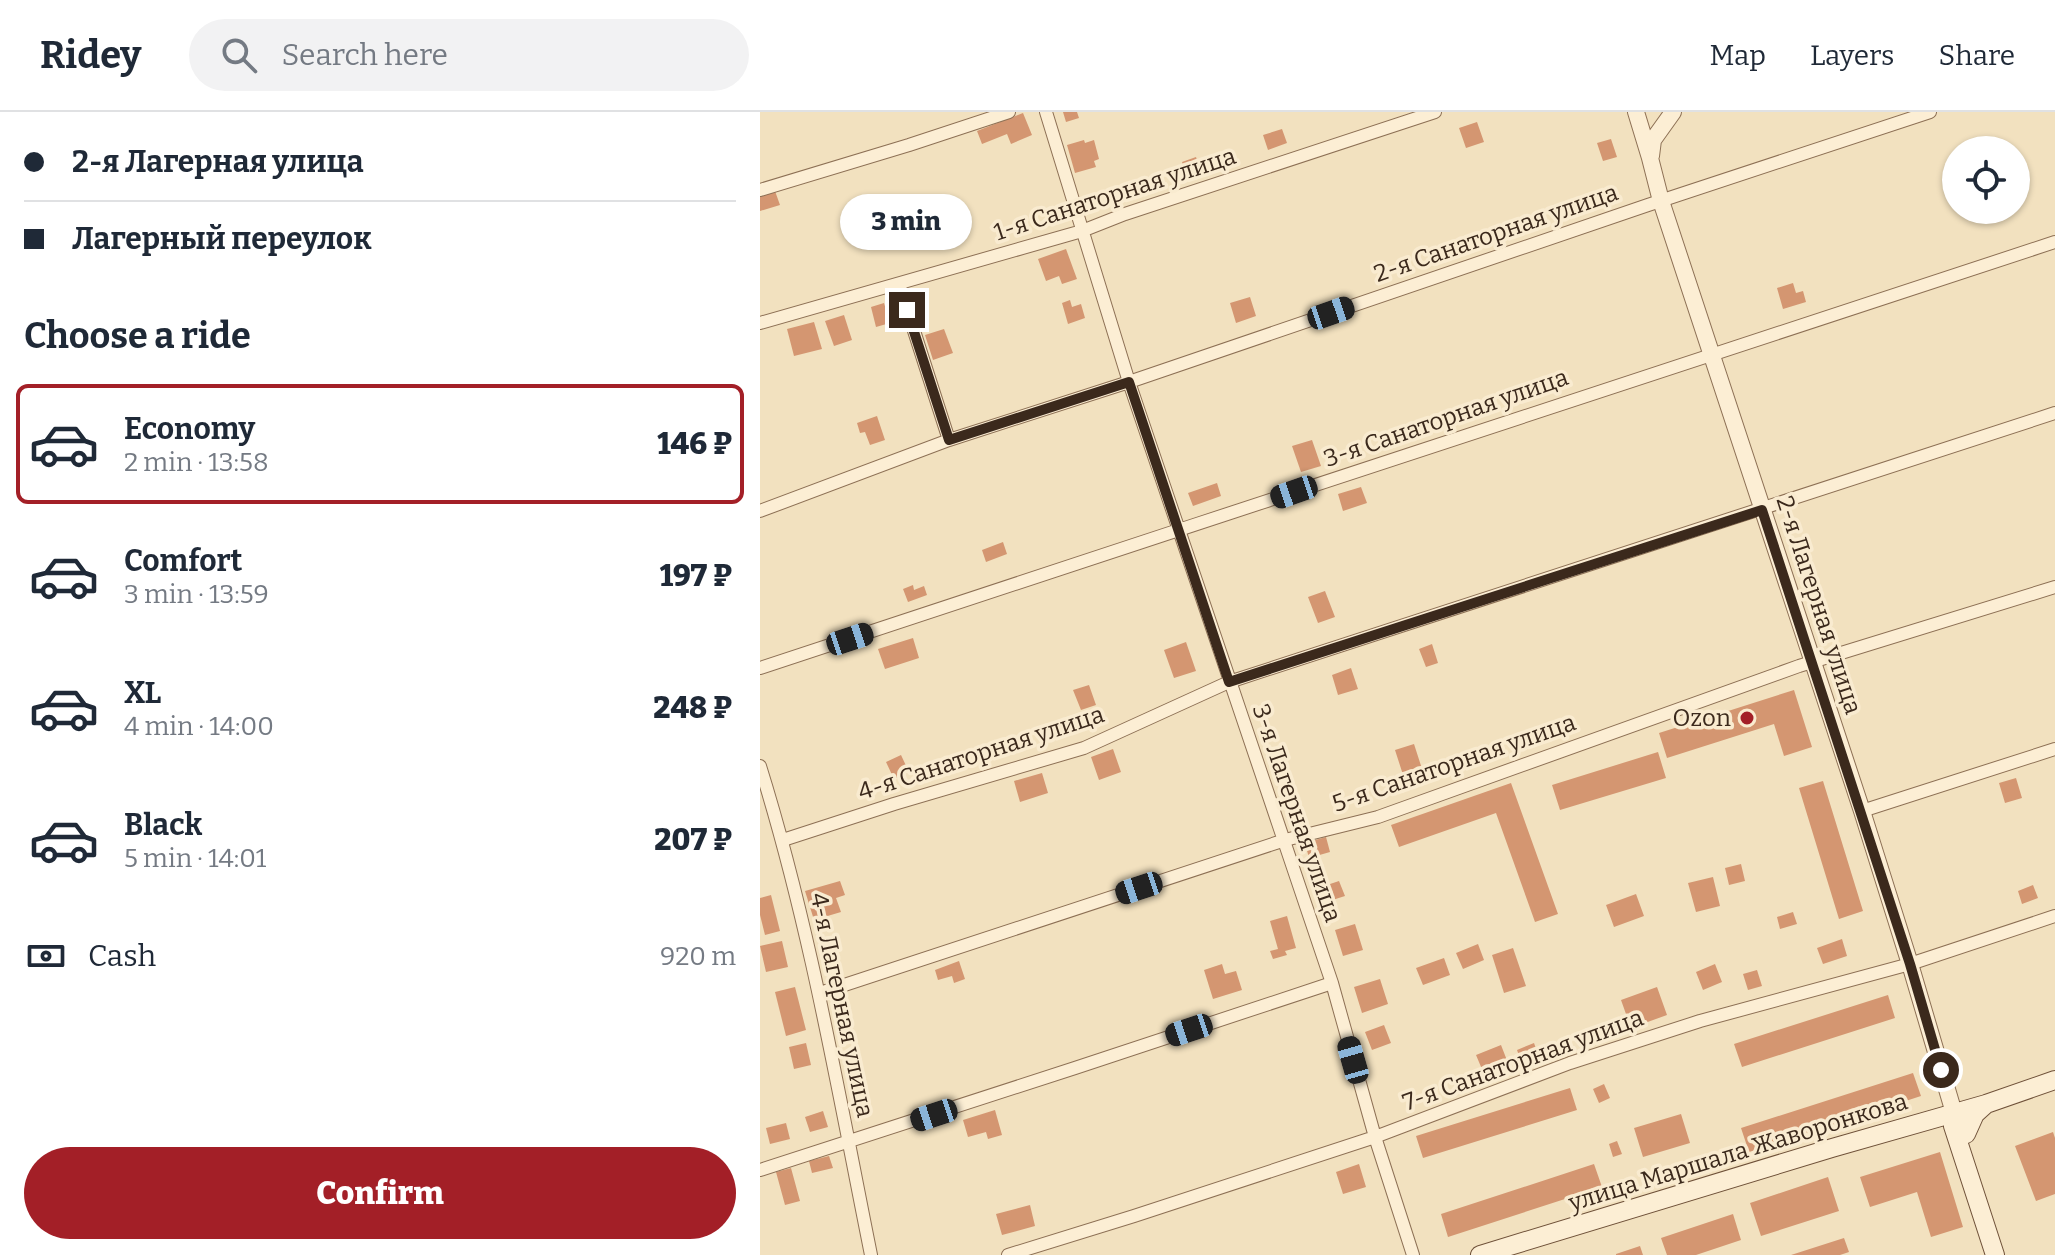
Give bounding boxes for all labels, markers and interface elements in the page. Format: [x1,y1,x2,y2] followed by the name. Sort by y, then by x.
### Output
[189,19,749,91] search box
[40,32,141,78] text: Ridey
[217,33,261,77] icon: search
[281,37,448,73] text: Search here
[1709,39,1766,72] text: Map
[1810,39,1894,72] text: Layers
[1938,39,2015,72] text: Share
[1942,136,2030,224] map controls
[1942,136,2030,224] button: locate
[991,142,1239,246] street label: 1-я Санаторная улица
[72,144,364,180] text: 2-я Лагерная улица
[1370,178,1622,288] street label: 2-я Санаторная улица
[841,194,973,250] callout: 3 min
[871,206,941,237] text: 3 min
[72,221,372,257] text: Лагерный переулок
[889,292,925,328] route end
[1304,294,1358,332] car
[24,314,251,358] text: Choose a ride
[1320,363,1572,473] street label: 3-я Санаторная улица
[28,408,100,480] icon: car
[124,411,255,447] text: Economy
[657,426,732,462] text: 146 ₽
[124,447,269,478] text: 2 min · 13:58
[1267,473,1321,511] car
[1770,492,1868,718] street label: 2-я Лагерная улица
[28,540,100,612] icon: car
[124,543,242,579] text: Comfort
[660,558,732,594] text: 197 ₽
[124,579,269,610] text: 3 min · 13:59
[823,620,877,658] car
[28,672,100,744] icon: car
[124,675,161,711] text: XL
[653,690,732,726] text: 248 ₽
[855,700,1107,806] street label: 4-я Санаторная улица
[1247,700,1347,926] street label: 3-я Лагерная улица
[1673,704,1731,732] place label: Ozon
[1329,708,1579,818] street label: 5-я Санаторная улица
[1738,709,1756,727] marker: Ozon
[124,711,274,742] text: 4 min · 14:00
[28,804,100,876] icon: car
[124,807,202,843] text: Black
[654,822,732,858] text: 207 ₽
[124,843,266,874] text: 5 min · 14:01
[1112,869,1166,907] car
[805,890,879,1120] street label: 4-я Лагерная улица
[24,934,68,978] icon: cash
[88,938,156,974] text: Cash
[660,941,736,972] text: 920 m
[1399,1003,1647,1117] street label: 7-я Санаторная улица
[1162,1011,1216,1049] car
[1335,1034,1371,1086] car
[1923,1052,1959,1088] route start
[1564,1087,1911,1217] street label: улица Маршала Жаворонкова
[907,1096,961,1134] car
[24,1147,736,1239] button: Confirm

